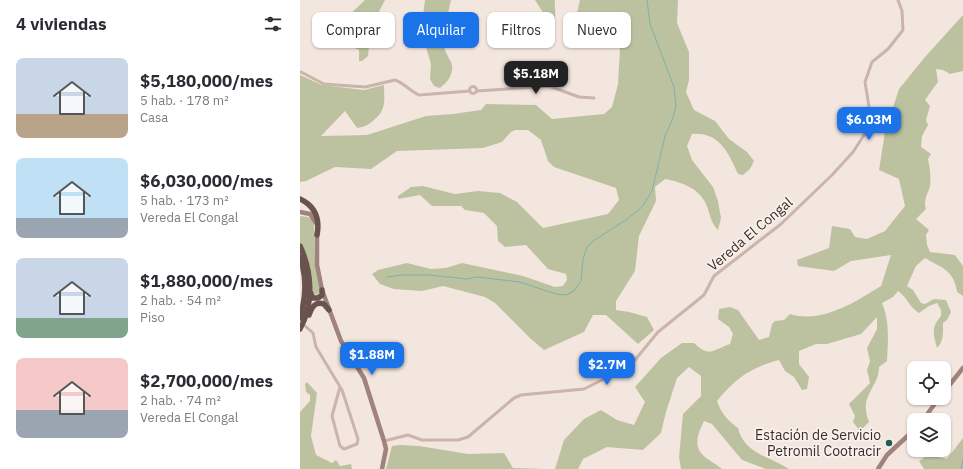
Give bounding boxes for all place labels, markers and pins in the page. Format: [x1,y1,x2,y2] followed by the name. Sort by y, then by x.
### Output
[503,61,569,95] pin: $5.18M
[836,107,902,141] pin: $6.03M
[339,342,405,376] pin: $1.88M
[579,352,635,386] pin: $2.7M
[755,426,881,460] place label: Estación de Servicio Petromil Cootracir
[884,438,894,448] marker: Estación de Servicio Petromil Cootracir

